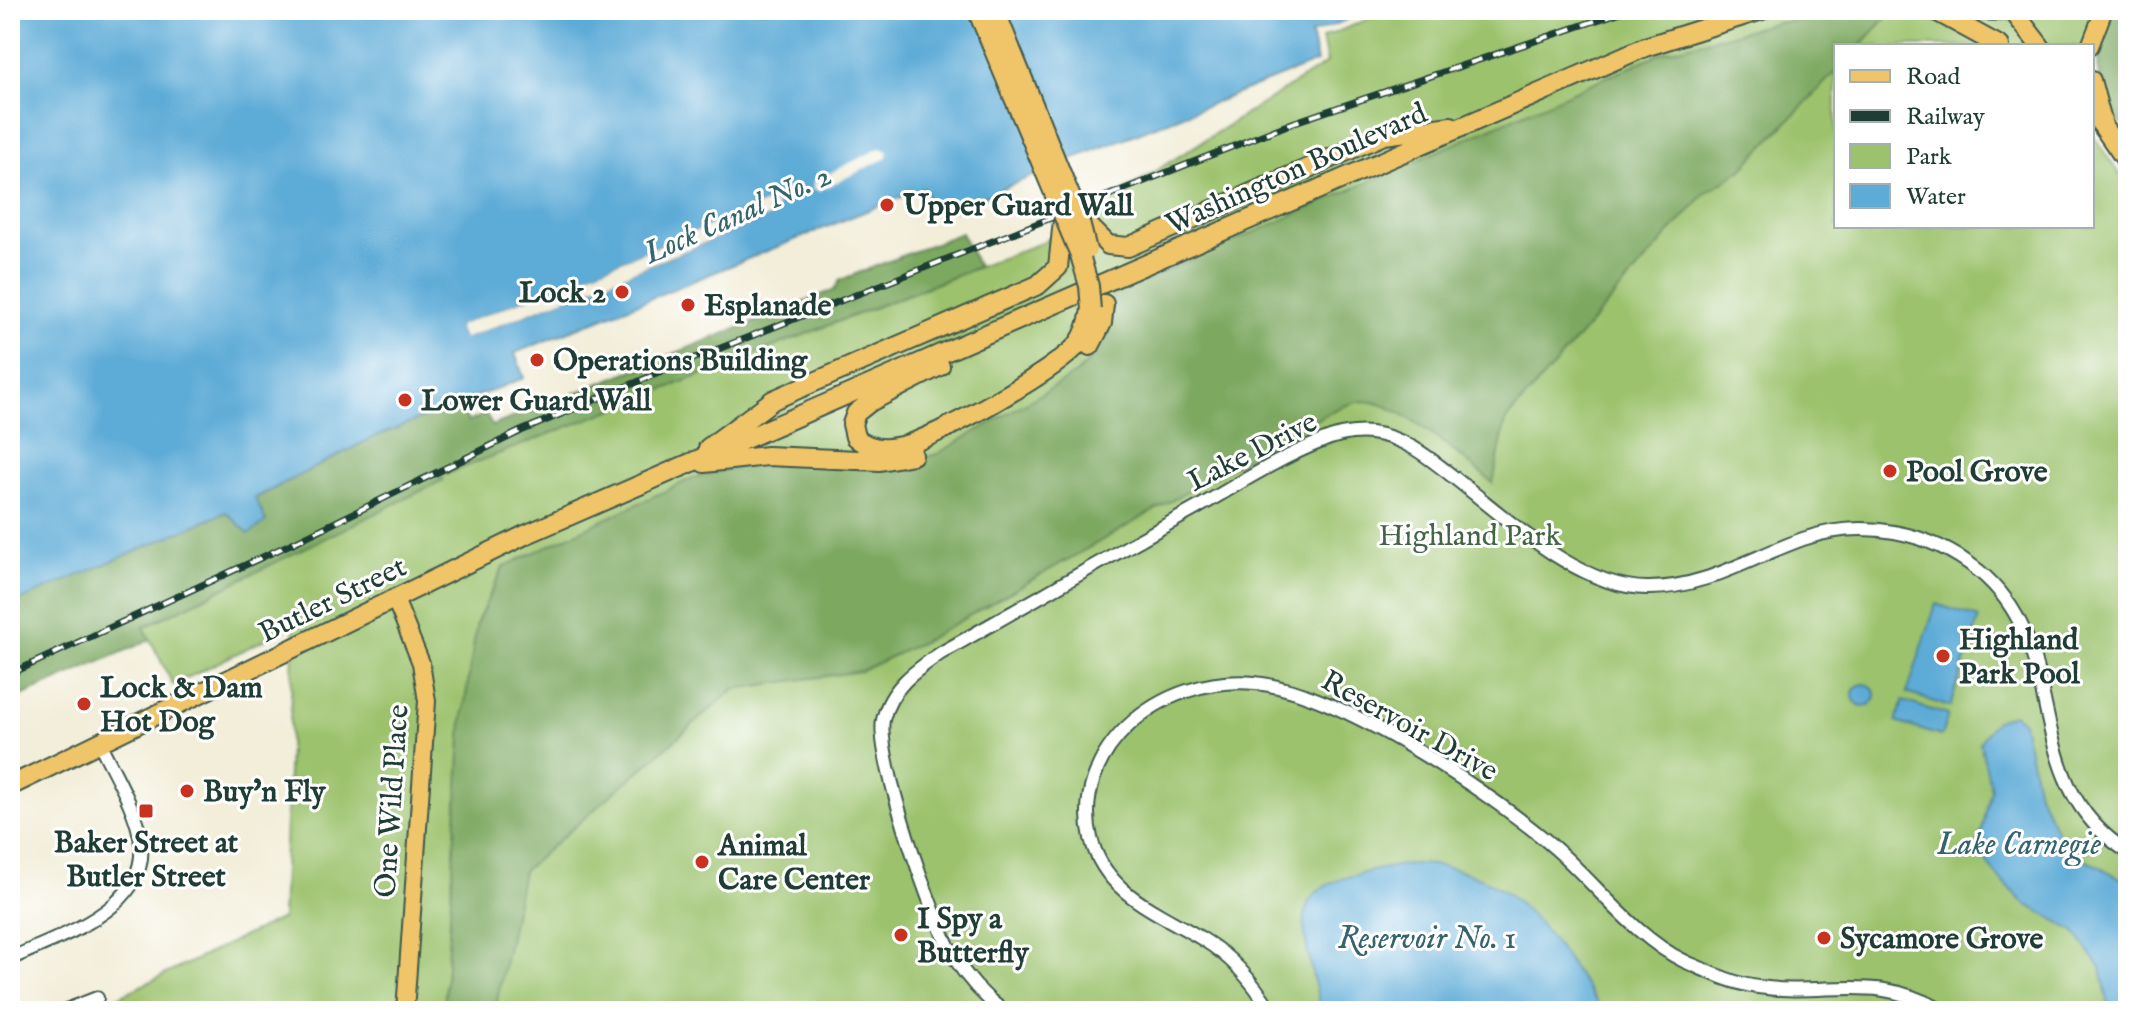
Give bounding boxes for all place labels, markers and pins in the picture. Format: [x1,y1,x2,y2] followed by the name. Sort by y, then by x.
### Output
[903,188,1134,226] place label: Upper Guard Wall
[878,196,896,214] marker: Upper Guard Wall
[519,275,606,313] place label: Lock 2
[613,283,631,301] marker: Lock 2
[704,288,832,326] place label: Esplanade
[679,296,697,314] marker: Esplanade
[553,343,809,381] place label: Operations Building
[528,351,546,369] marker: Operations Building
[421,383,652,421] place label: Lower Guard Wall
[396,391,414,409] marker: Lower Guard Wall
[1906,454,2048,492] place label: Pool Grove
[1881,462,1899,480] marker: Pool Grove
[1959,622,2081,694] place label: Highland Park Pool
[1934,647,1952,665] marker: Highland Park Pool
[100,670,263,742] place label: Lock & Dam Hot Dog
[75,695,93,713] marker: Lock & Dam Hot Dog
[203,774,327,812] place label: Buy'n Fly
[178,782,196,800] marker: Buy'n Fly
[137,802,155,820] marker: Baker Street at Butler Street
[54,825,239,897] place label: Baker Street at Butler Street
[717,828,871,900] place label: Animal Care Center
[693,853,711,871] marker: Animal Care Center
[917,901,1030,973] place label: I Spy a Butterfly
[1840,921,2044,959] place label: Sycamore Grove
[892,926,910,944] marker: I Spy a Butterfly
[1815,929,1833,947] marker: Sycamore Grove

